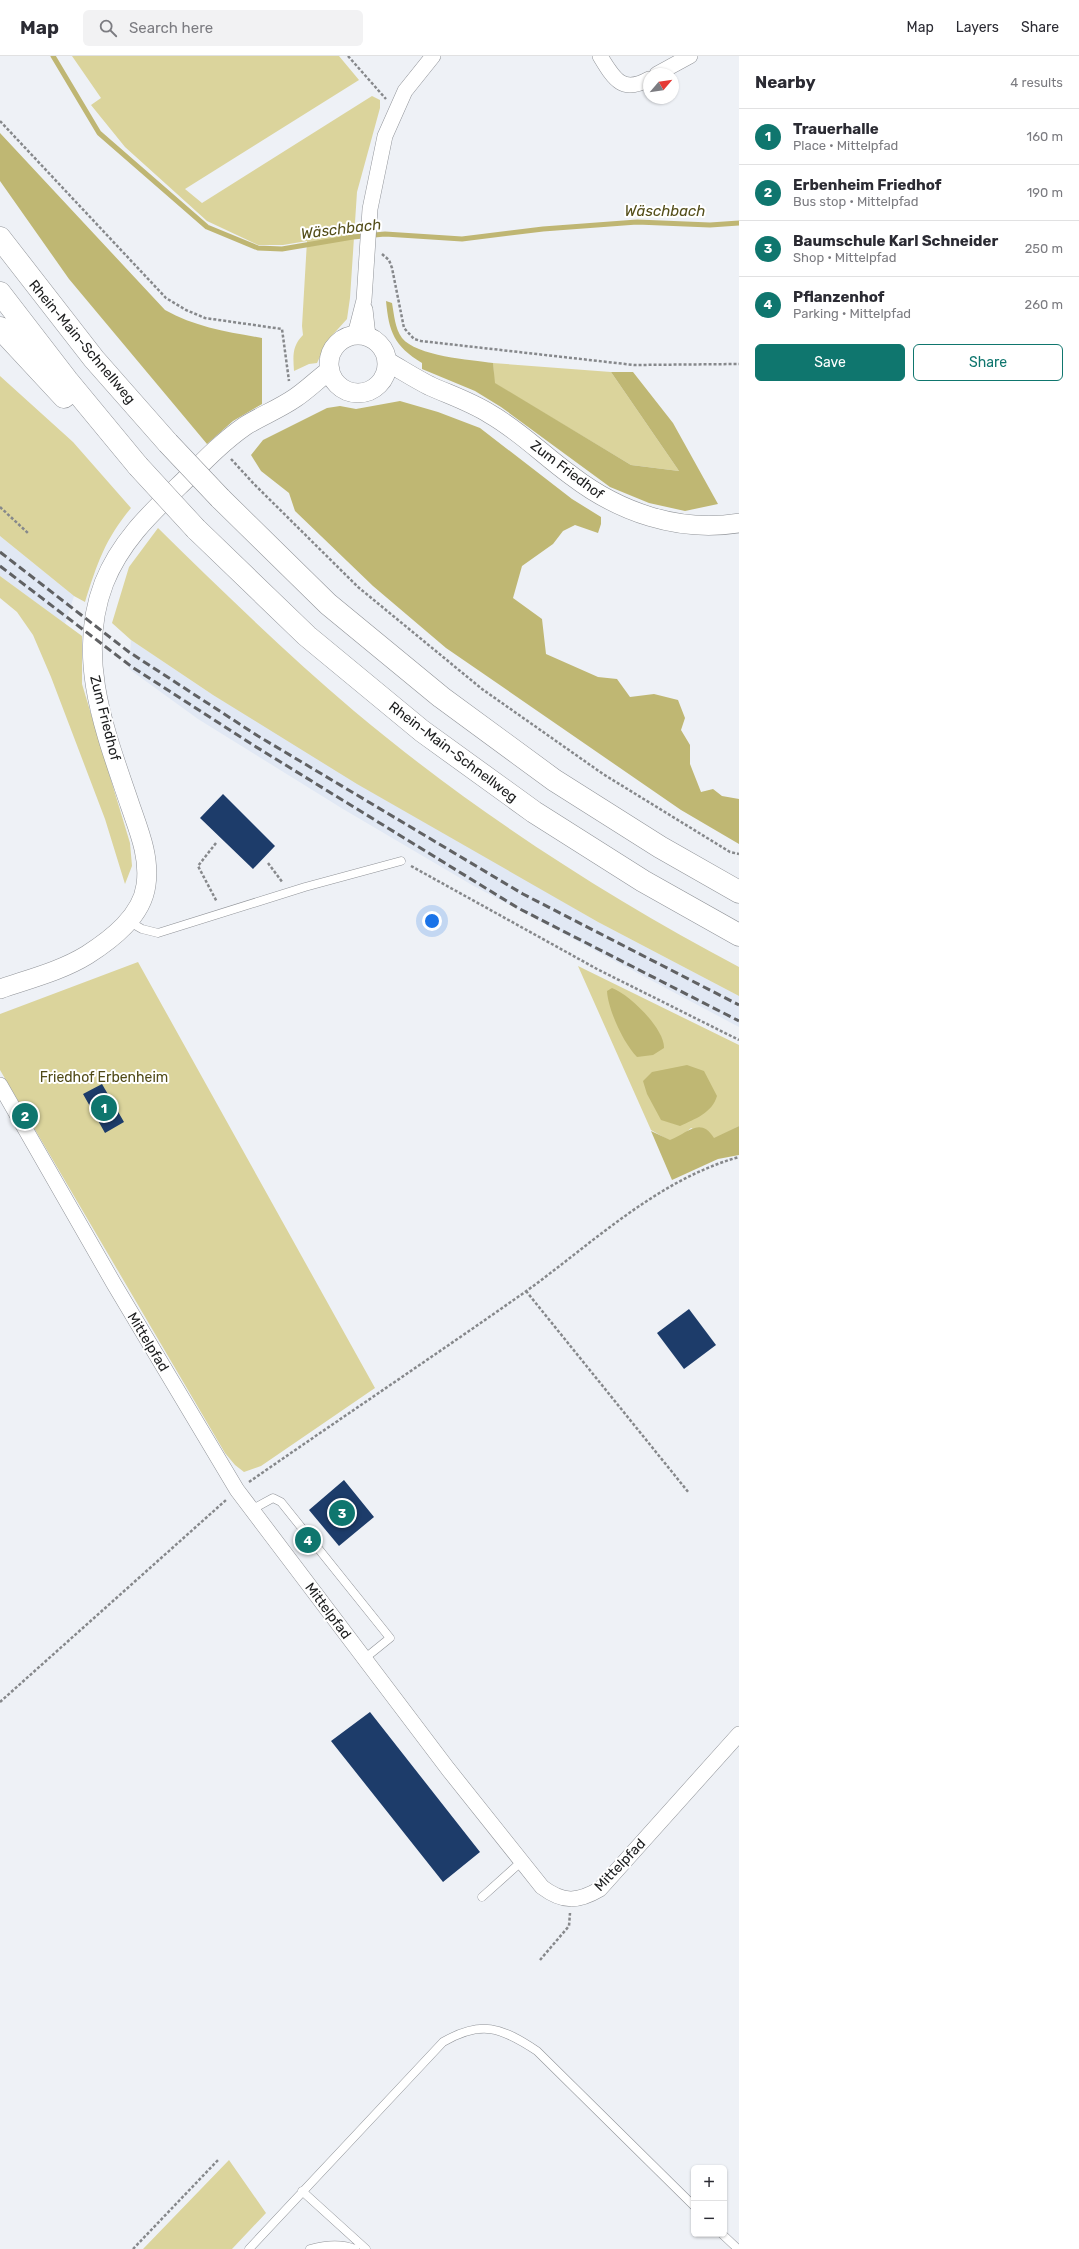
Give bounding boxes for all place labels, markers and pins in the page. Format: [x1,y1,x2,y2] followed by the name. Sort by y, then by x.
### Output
[91,1093,117,1123] pin: 1
[12,1101,38,1131] pin: 2
[329,1498,355,1528] pin: 3
[295,1525,321,1555] pin: 4

